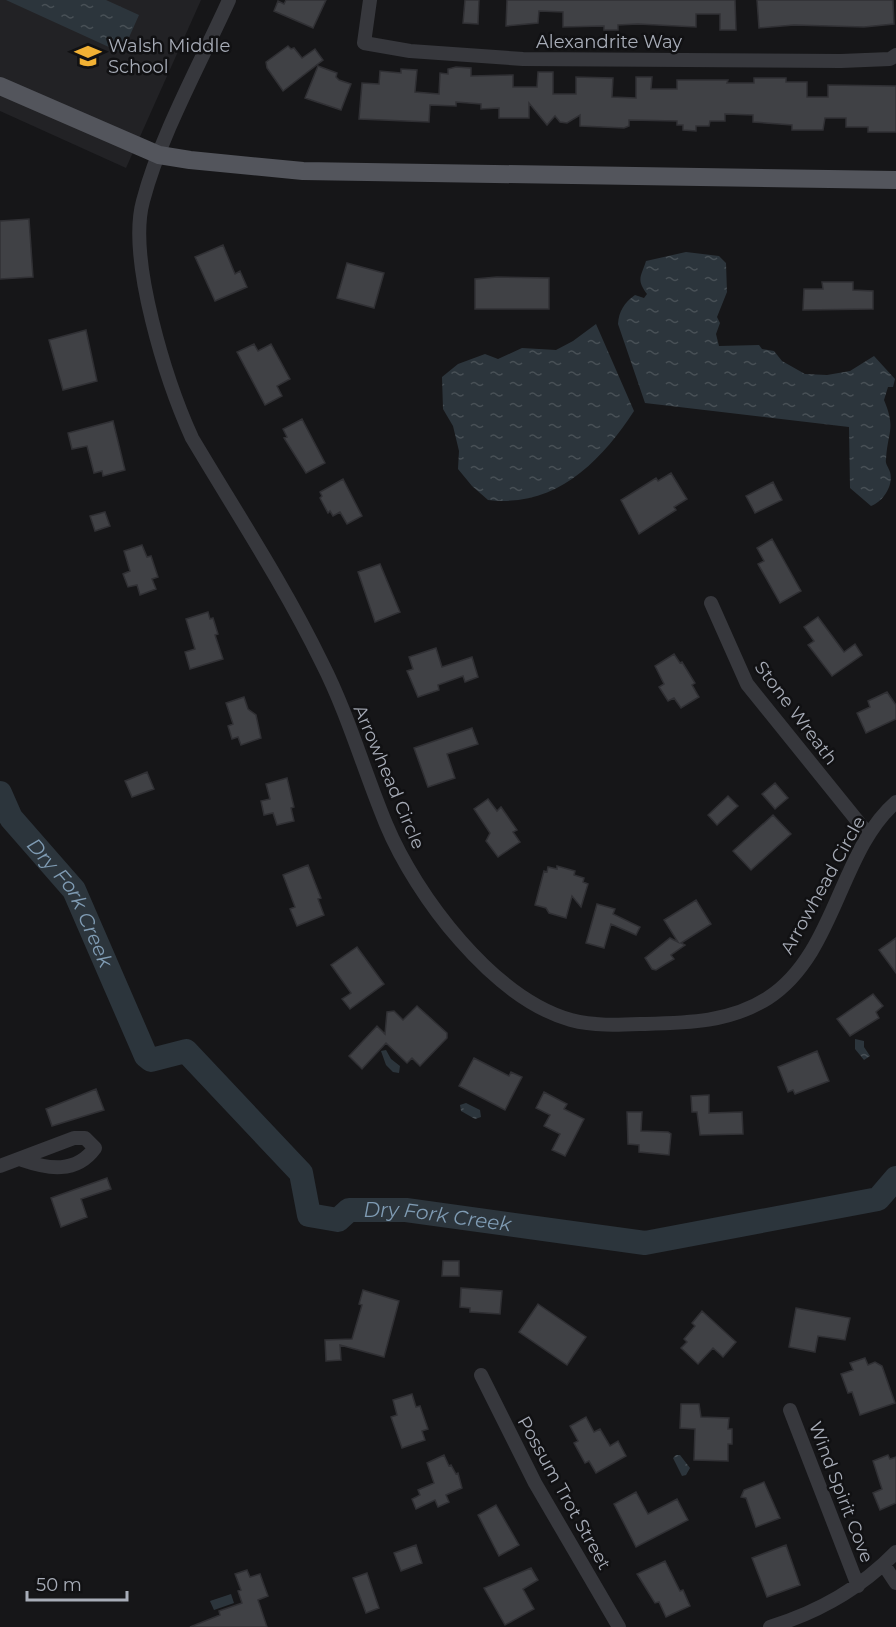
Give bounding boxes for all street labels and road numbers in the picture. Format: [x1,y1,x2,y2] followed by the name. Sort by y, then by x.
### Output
[536,31,682,53] street label: Alexandrite Way
[750,657,842,769] street label: Stone Wreath
[349,702,429,852] street label: Arrowhead Circle
[776,812,870,958] street label: Arrowhead Circle
[513,1412,615,1574] street label: Possum Trot Street
[804,1418,878,1566] street label: Wind Spirit Cove

